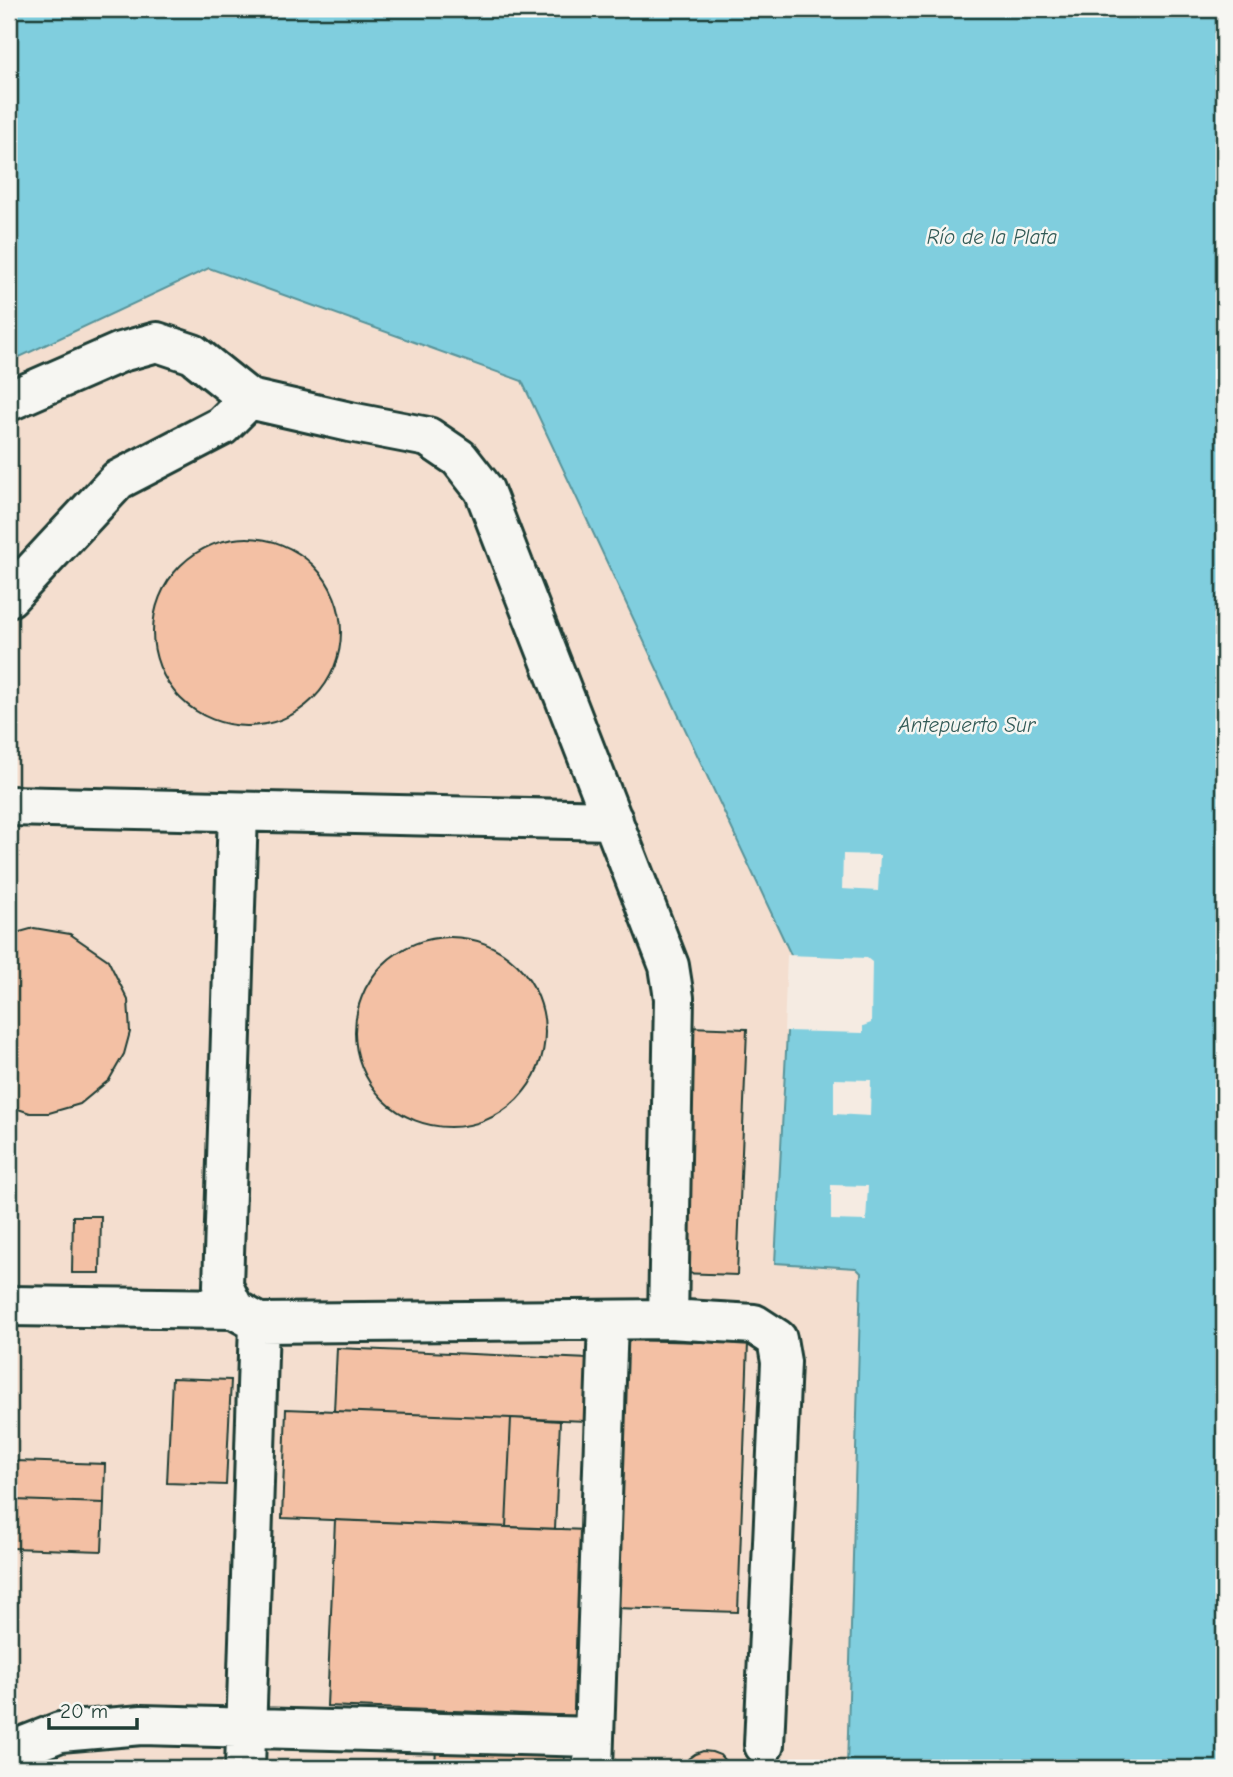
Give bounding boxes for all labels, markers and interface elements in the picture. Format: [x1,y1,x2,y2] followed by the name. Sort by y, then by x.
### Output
[927,225,1058,249] water label: Río de la Plata
[898,713,1037,737] water label: Antepuerto Sur
[49,1686,136,1730] scale bar
[60,1699,108,1723] text: 20 m

